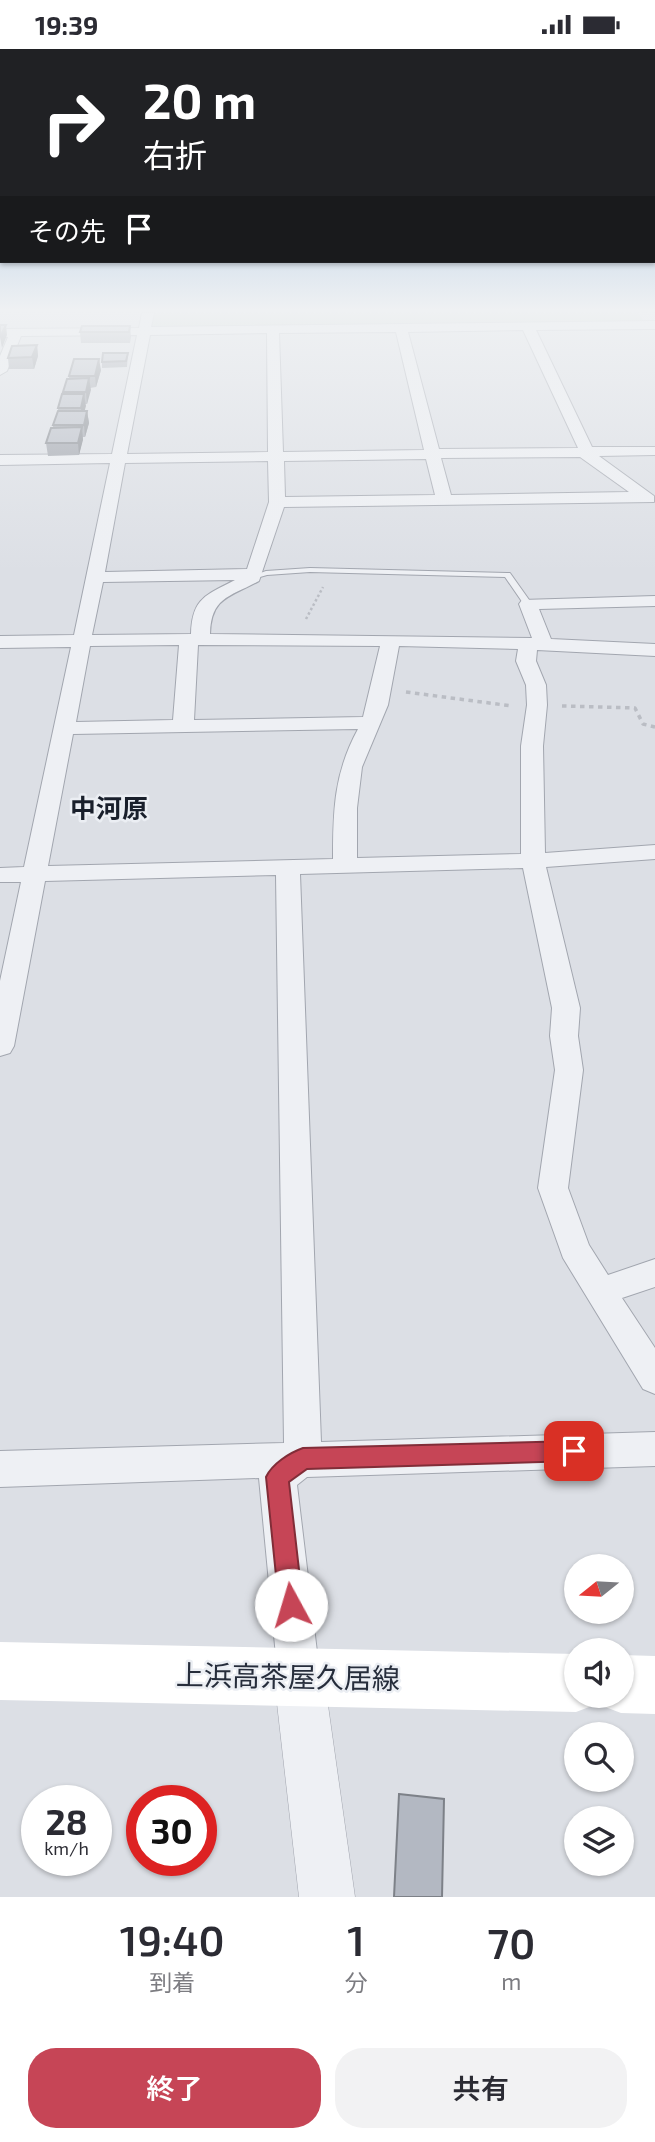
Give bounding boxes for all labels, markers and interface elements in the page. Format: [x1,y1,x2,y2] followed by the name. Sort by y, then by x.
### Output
[35,9,98,40] text: 19:39
[143,70,256,129] text: 20 m
[28,77,119,168] icon: right
[143,135,207,173] text: 右折
[120,210,158,248] icon: arrive
[28,215,106,246] text: その先
[70,792,148,823] district label: 中河原
[544,1421,604,1481] pin
[555,1432,593,1470] icon: arrive
[564,1554,634,1624] north arrow
[564,1554,634,1876] map controls
[254,1568,328,1642] position arrow
[564,1638,634,1708] button: sound
[176,1657,400,1695] street label: 上浜高茶屋久居線
[564,1722,634,1792] button: search
[126,1785,217,1876] speed limit sign: 30
[45,1800,88,1842] text: 28
[564,1806,634,1876] button: layers
[44,1837,89,1859] text: km/h
[120,1914,225,1964] text: 19:40
[347,1914,365,1964] text: 1
[487,1917,535,1967] text: 70
[501,1967,521,1995] text: m
[149,1968,195,1996] text: 到着
[344,1968,367,1996] text: 分
[28,2048,321,2128] button: 終了
[335,2048,627,2128] button: 共有

